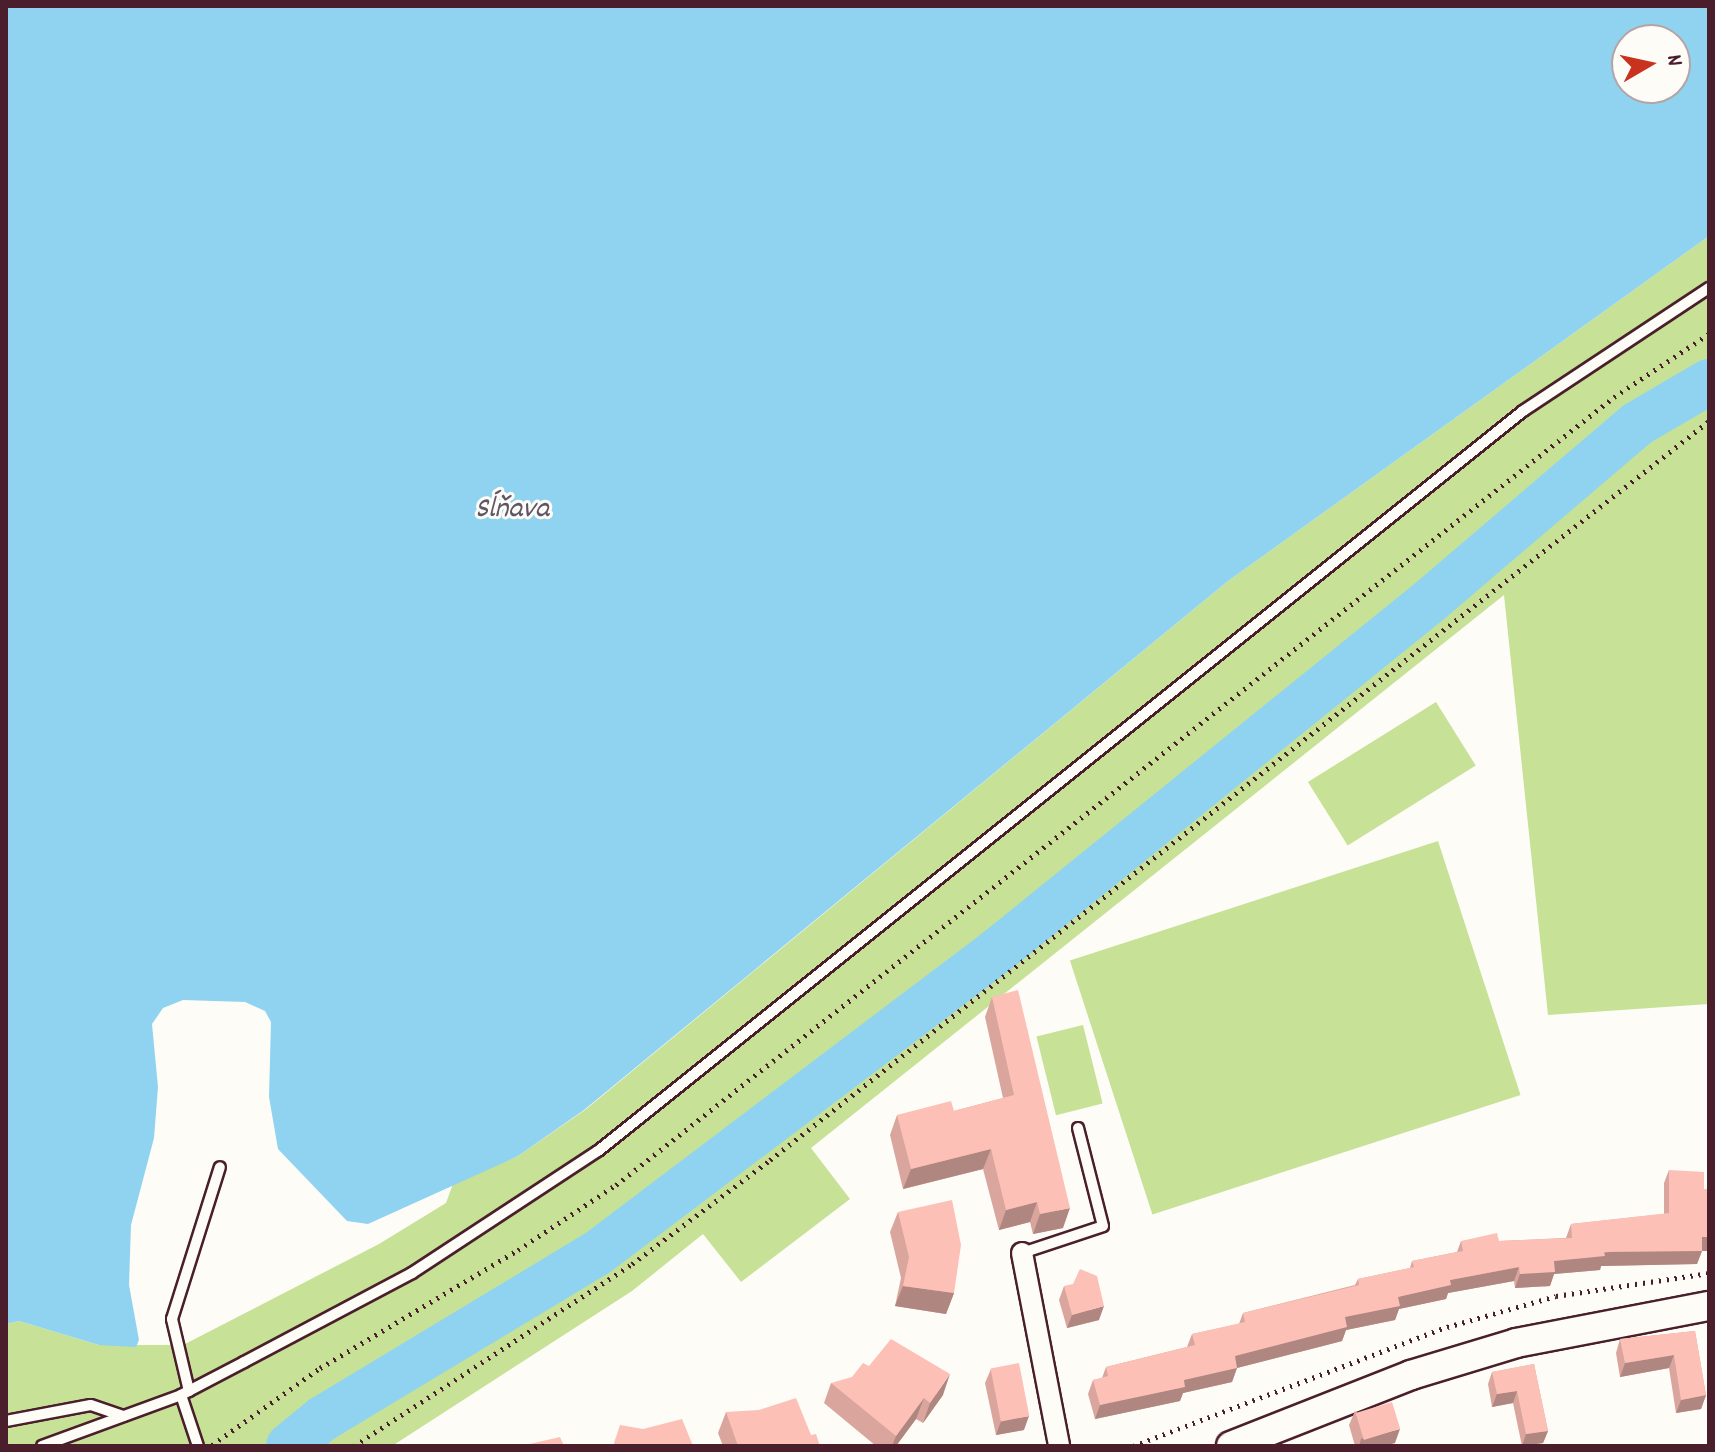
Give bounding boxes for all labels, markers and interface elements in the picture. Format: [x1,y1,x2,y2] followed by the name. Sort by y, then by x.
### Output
[1611,24,1691,104] north arrow
[1657,53,1689,68] text: N
[475,493,549,529] water label: Sĺňava

